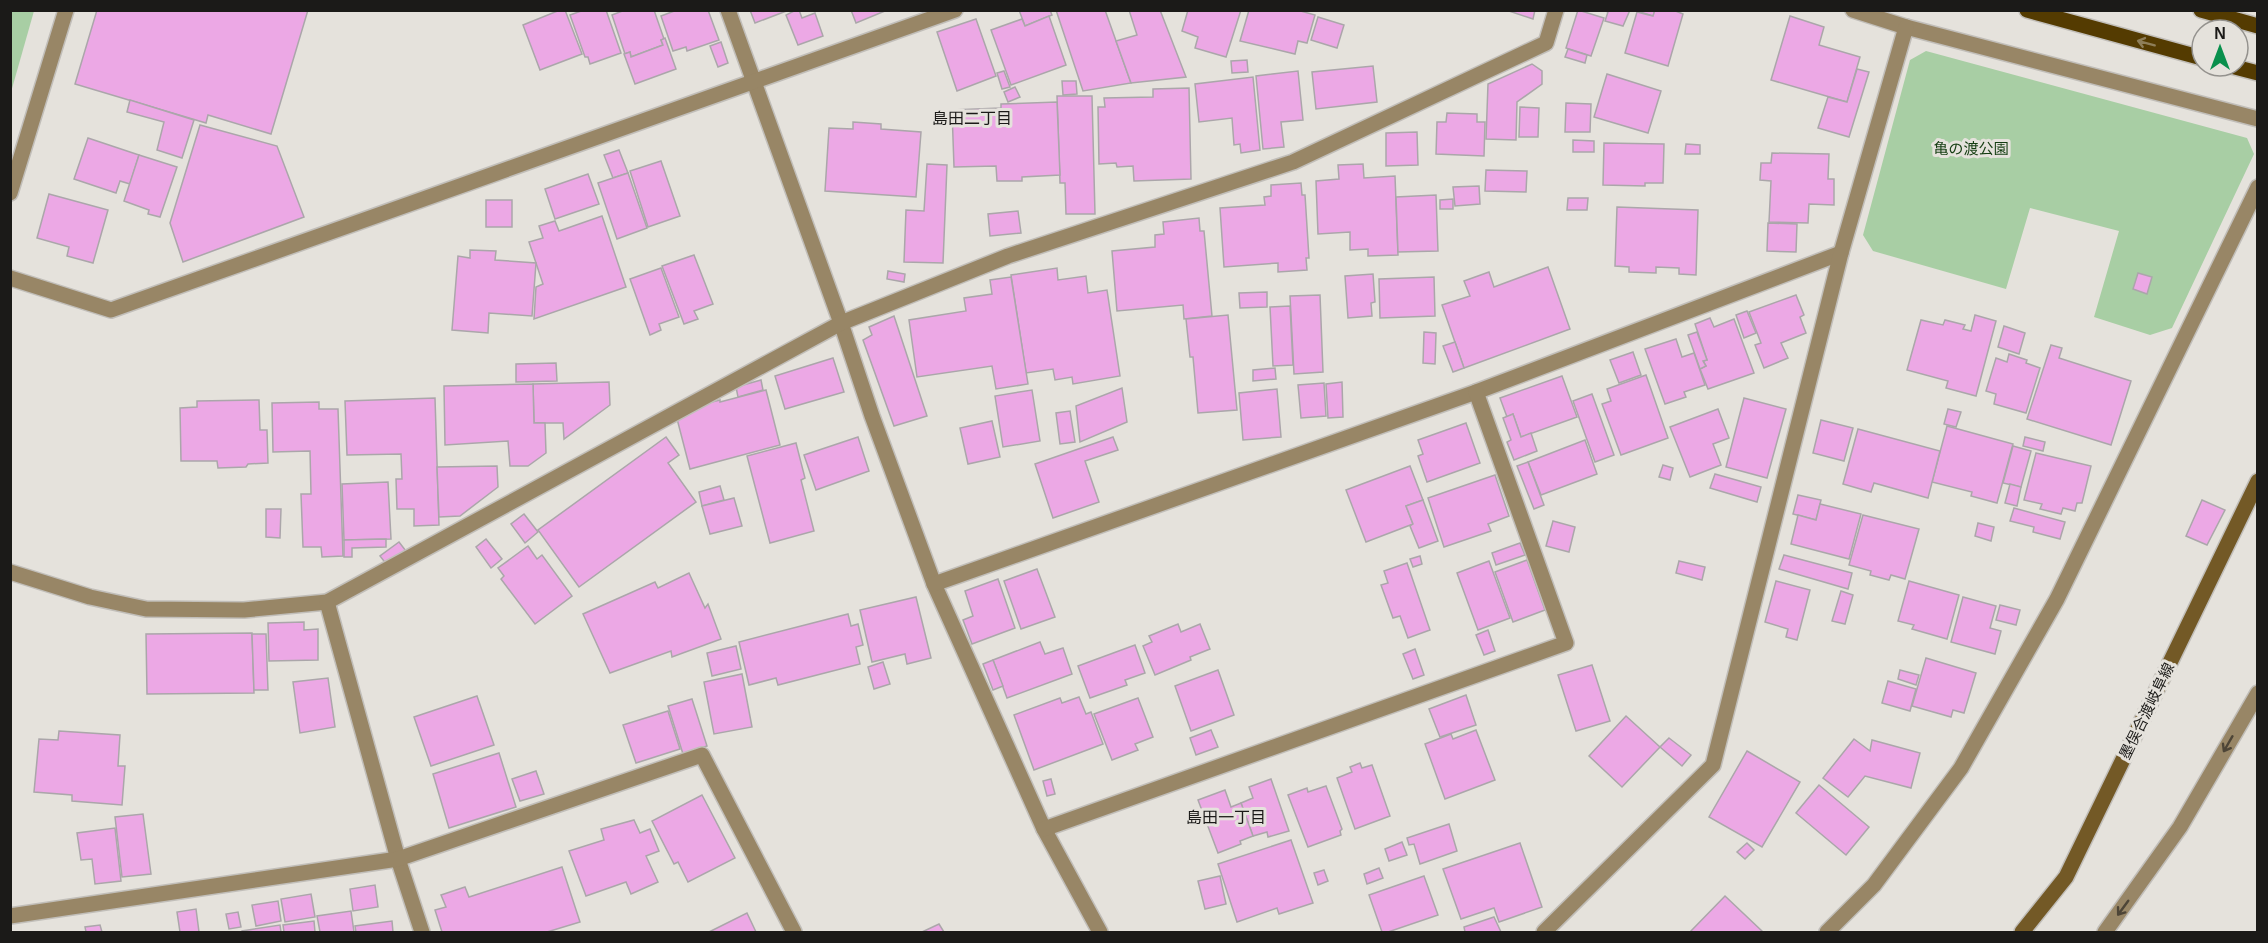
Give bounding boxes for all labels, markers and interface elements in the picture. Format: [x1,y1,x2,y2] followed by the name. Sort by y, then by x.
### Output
[2190,18,2250,78] north arrow
[2214,25,2226,42] text: N
[2136,36,2155,48] one-way arrow
[932,110,1012,127] district label: 島田二丁目
[1933,140,2009,157] park label: 亀の渡公園
[2116,660,2177,762] street label: 墨俣合渡岐阜線
[2222,735,2234,752] one-way arrow
[1186,809,1266,826] district label: 島田一丁目
[2116,899,2129,915] one-way arrow

